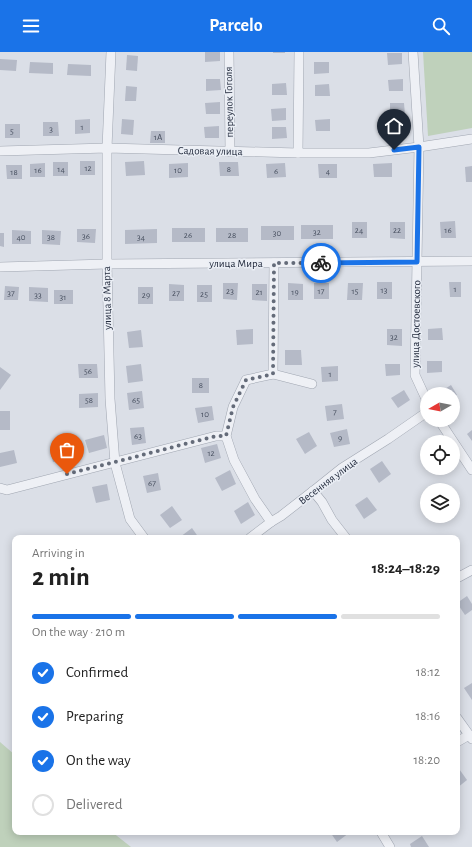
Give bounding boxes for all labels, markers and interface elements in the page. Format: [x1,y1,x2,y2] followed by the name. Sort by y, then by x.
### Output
[20,15,42,37] icon: menu
[430,15,452,37] icon: search
[209,17,263,35] text: Parcelo
[223,66,235,138] street label: переулок Гоголя
[377,109,411,150] pin
[383,115,405,137] icon: home
[80,123,84,132] house number: 1
[49,125,53,134] house number: 3
[10,127,14,136] house number: 5
[154,133,163,142] house number: 1А
[177,145,243,157] street label: Садовая улица
[84,164,92,173] house number: 12
[57,165,65,174] house number: 14
[227,165,231,174] house number: 8
[34,166,42,175] house number: 16
[174,166,182,175] house number: 10
[274,167,278,176] house number: 6
[326,167,331,176] house number: 4
[10,168,18,177] house number: 18
[355,226,364,235] house number: 24
[393,226,401,235] house number: 22
[444,226,452,235] house number: 16
[313,228,321,237] house number: 32
[273,229,281,238] house number: 30
[184,231,192,240] house number: 26
[228,231,236,240] house number: 28
[82,232,90,241] house number: 36
[16,233,26,242] house number: 40
[47,233,55,242] house number: 38
[137,233,146,242] house number: 34
[301,243,341,283] courier
[310,252,332,274] icon: bike
[208,258,263,269] street label: улица Мира
[101,266,113,331] street label: улица 8 Марта
[410,280,422,369] street label: улица Достоевского
[453,285,457,294] house number: 1
[381,286,388,295] house number: 13
[226,287,234,296] house number: 23
[318,287,325,296] house number: 17
[352,287,359,296] house number: 15
[255,288,263,297] house number: 21
[291,288,299,297] house number: 19
[7,289,15,298] house number: 37
[172,289,180,298] house number: 27
[200,290,208,299] house number: 25
[34,291,42,300] house number: 33
[142,291,150,300] house number: 29
[60,293,66,302] house number: 31
[390,333,398,342] house number: 32
[84,367,92,376] house number: 56
[328,370,332,379] house number: 1
[199,381,203,390] house number: 8
[420,387,460,427] north arrow
[420,387,460,523] map controls
[85,396,93,405] house number: 58
[132,396,140,405] house number: 65
[333,408,337,417] house number: 7
[201,410,209,419] house number: 10
[134,432,142,441] house number: 63
[50,433,84,474] pin
[338,434,342,443] house number: 9
[420,435,460,475] button: locate
[56,439,78,461] icon: bag
[207,449,215,458] house number: 12
[297,455,359,507] street label: Весенняя улица
[148,479,156,488] house number: 67
[420,483,460,523] button: layers
[32,547,85,560] text: Arriving in
[372,561,440,576] text: 18:24–18:29
[32,564,90,590] text: 2 min
[32,626,125,639] text: On the way · 210 m
[32,662,54,684] icon: check
[66,665,128,680] text: Confirmed
[416,666,440,679] text: 18:12
[32,706,54,728] icon: check
[66,709,123,724] text: Preparing
[416,710,440,723] text: 18:16
[32,750,54,772] icon: check
[66,753,131,768] text: On the way
[414,754,440,767] text: 18:20
[66,797,123,812] text: Delivered

